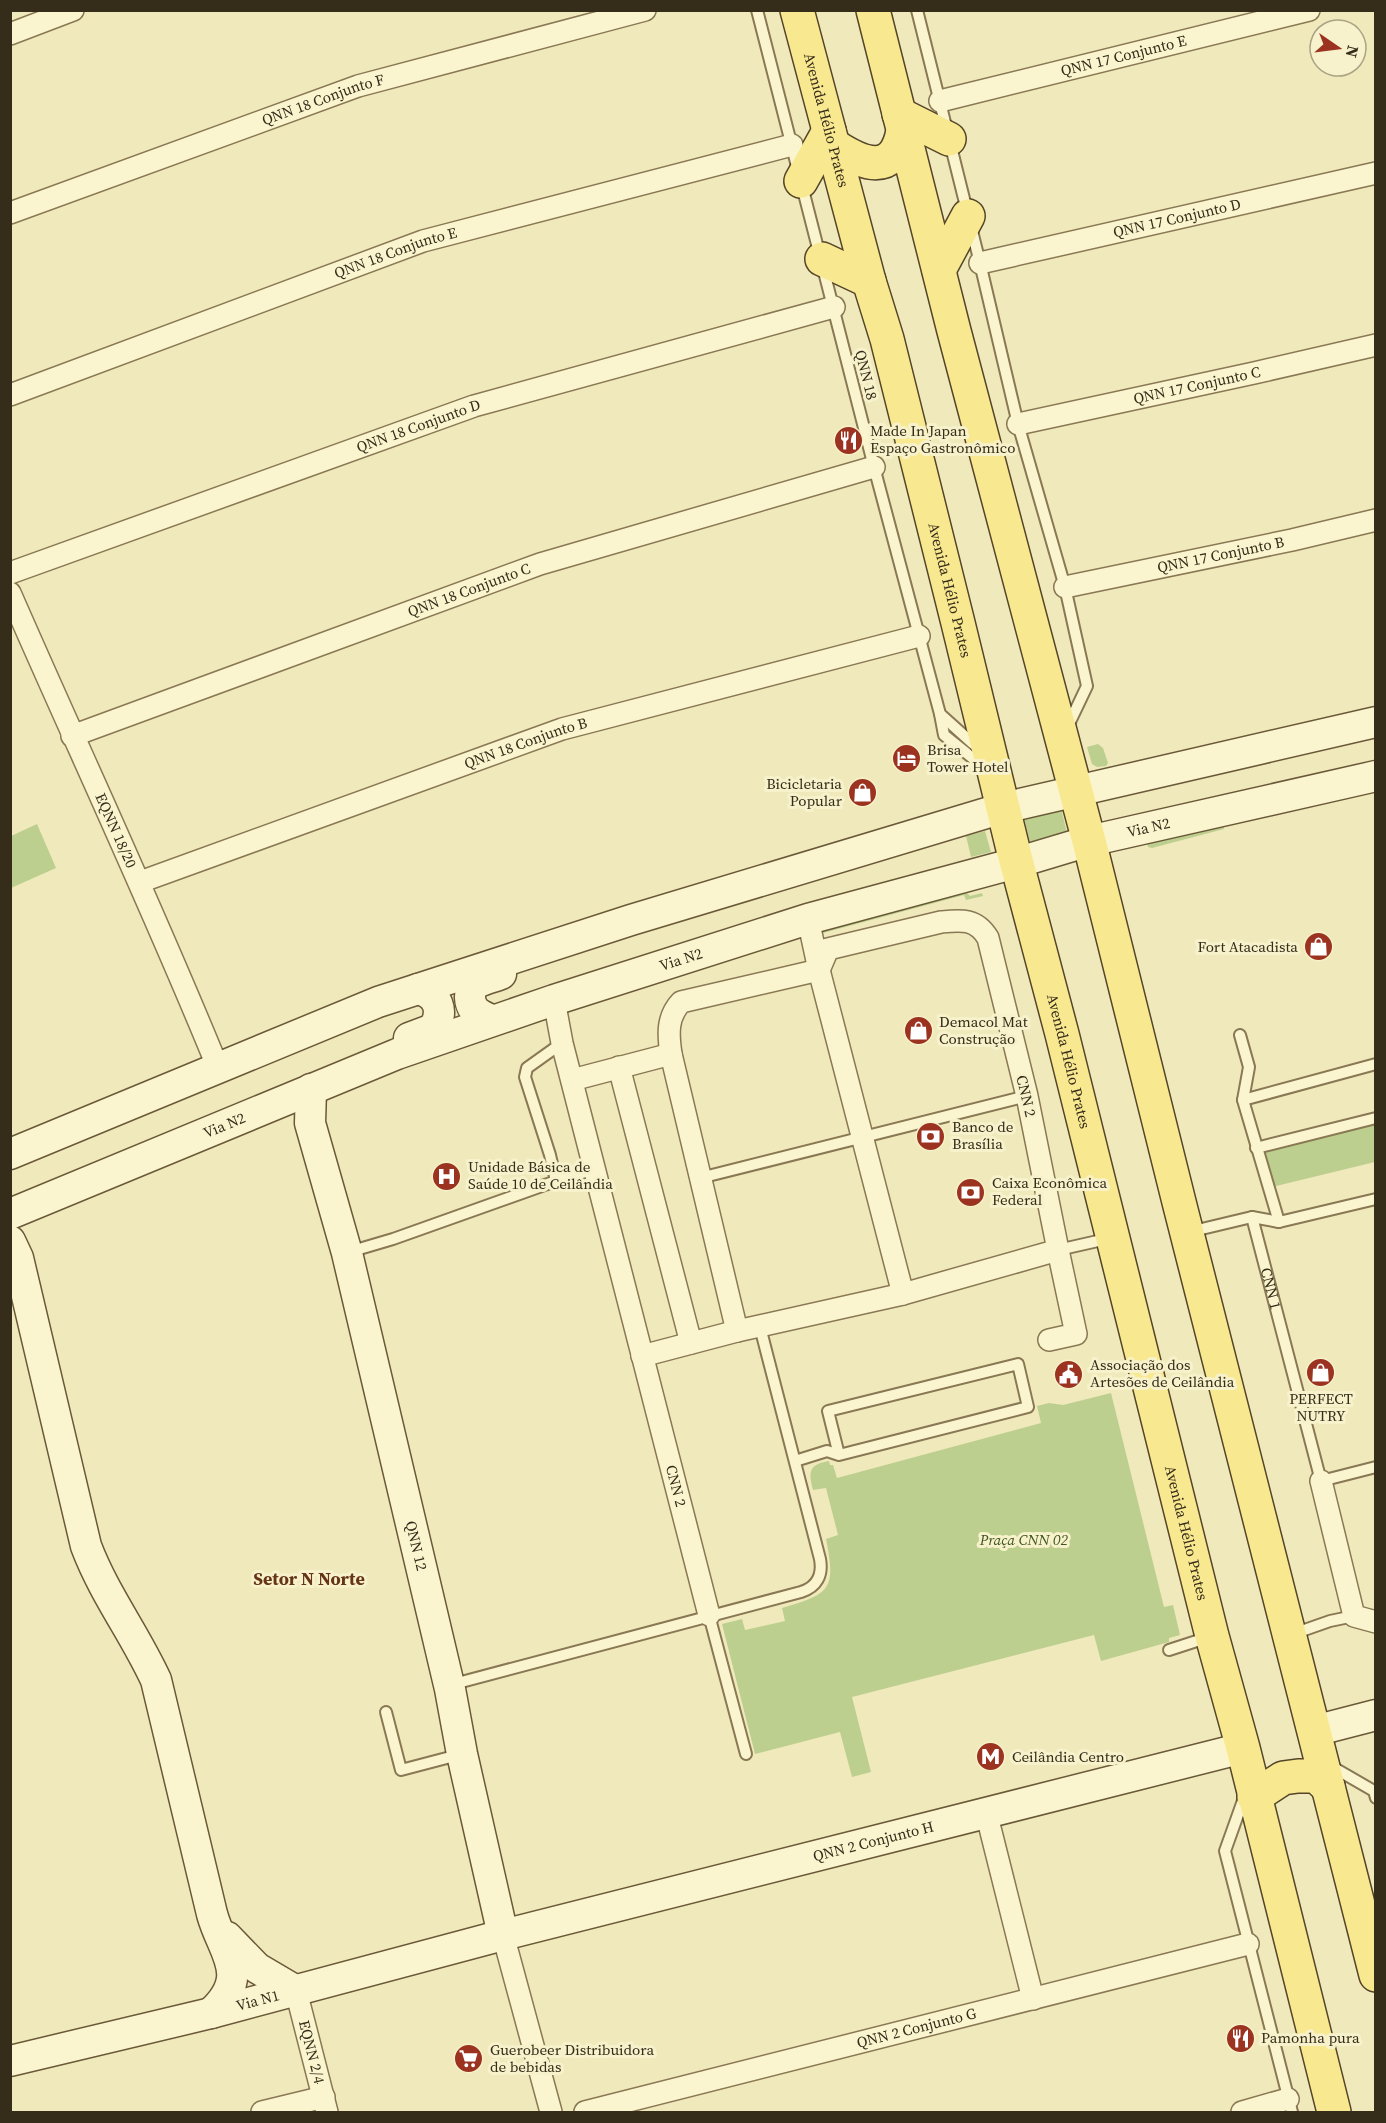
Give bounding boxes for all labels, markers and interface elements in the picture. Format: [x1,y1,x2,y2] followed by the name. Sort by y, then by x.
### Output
[1308,18,1368,78] north arrow
[1058,30,1188,81] street label: QNN 17 Conjunto E
[1340,43,1365,60] text: N
[799,50,855,190] street label: Avenida Hélio Prates
[259,68,387,130] street label: QNN 18 Conjunto F
[1111,193,1243,242] street label: QNN 17 Conjunto D
[331,222,459,283] street label: QNN 18 Conjunto E
[850,348,883,402] street label: QNN 18
[1131,361,1262,409] street label: QNN 17 Conjunto C
[353,394,483,458] street label: QNN 18 Conjunto D
[870,420,1015,458] place label: Made In Japan Espaço Gastronômico
[833,424,865,456] restaurant icon: Made In Japan Espaço Gastronômico
[923,520,977,660] street label: Avenida Hélio Prates
[1155,531,1286,578] street label: QNN 17 Conjunto B
[405,557,533,622] street label: QNN 18 Conjunto C
[461,712,589,774] street label: QNN 18 Conjunto B
[927,739,1009,777] place label: Brisa Tower Hotel
[890,743,922,775] hotel icon: Brisa Tower Hotel
[766,773,843,811] place label: Bicicletaria Popular
[847,777,879,809] shop icon: Bicicletaria Popular
[90,789,142,871] street label: EQNN 18/20
[1125,812,1172,842] street label: Via N2
[1303,931,1335,963] shop icon: Fort Atacadista
[1198,936,1298,957] place label: Fort Atacadista
[657,942,705,976] street label: Via N2
[1042,991,1096,1131] street label: Avenida Hélio Prates
[939,1011,1028,1049] place label: Demacol Mat Construção
[902,1015,934,1047] shop icon: Demacol Mat Construção
[1011,1073,1042,1119] street label: CNN 2
[200,1107,248,1143] street label: Via N2
[952,1116,1014,1154] place label: Banco de Brasília
[915,1120,947,1152] bank icon: Banco de Brasília
[468,1156,613,1194] place label: Unidade Básica de Saúde 10 de Ceilândia
[431,1160,463,1192] hospital icon: Unidade Básica de Saúde 10 de Ceilândia
[992,1172,1108,1210] place label: Caixa Econômica Federal
[955,1176,987,1208] bank icon: Caixa Econômica Federal
[1256,1265,1287,1312] street label: CNN 1
[1090,1354,1235,1392] place label: Associação dos Artesões de Ceilândia
[1305,1356,1337,1388] shop icon: PERFECT NUTRY
[1053,1358,1085,1390] public building icon: Associação dos Artesões de Ceilândia
[1289,1388,1353,1426] place label: PERFECT NUTRY
[661,1463,692,1509] street label: CNN 2
[1160,1463,1214,1602] street label: Avenida Hélio Prates
[401,1518,433,1573] street label: QNN 12
[979,1529,1069,1550] park label: Praça CNN 02
[253,1566,365,1591] district label: Setor N Norte
[975,1741,1007,1773] metro station icon: Ceilândia Centro
[1012,1746,1124,1767] place label: Ceilândia Centro
[811,1815,936,1866] street label: QNN 2 Conjunto H
[234,1984,281,2016] street label: Via N1
[854,2002,978,2053] street label: QNN 2 Conjunto G
[294,2018,330,2086] street label: EQNN 2/4
[1224,2022,1256,2054] restaurant icon: Pamonha pura
[1261,2027,1360,2048] place label: Pamonha pura
[490,2039,655,2077] place label: Guerobeer Distribuidora de bebidas
[453,2043,485,2075] supermarket icon: Guerobeer Distribuidora de bebidas

